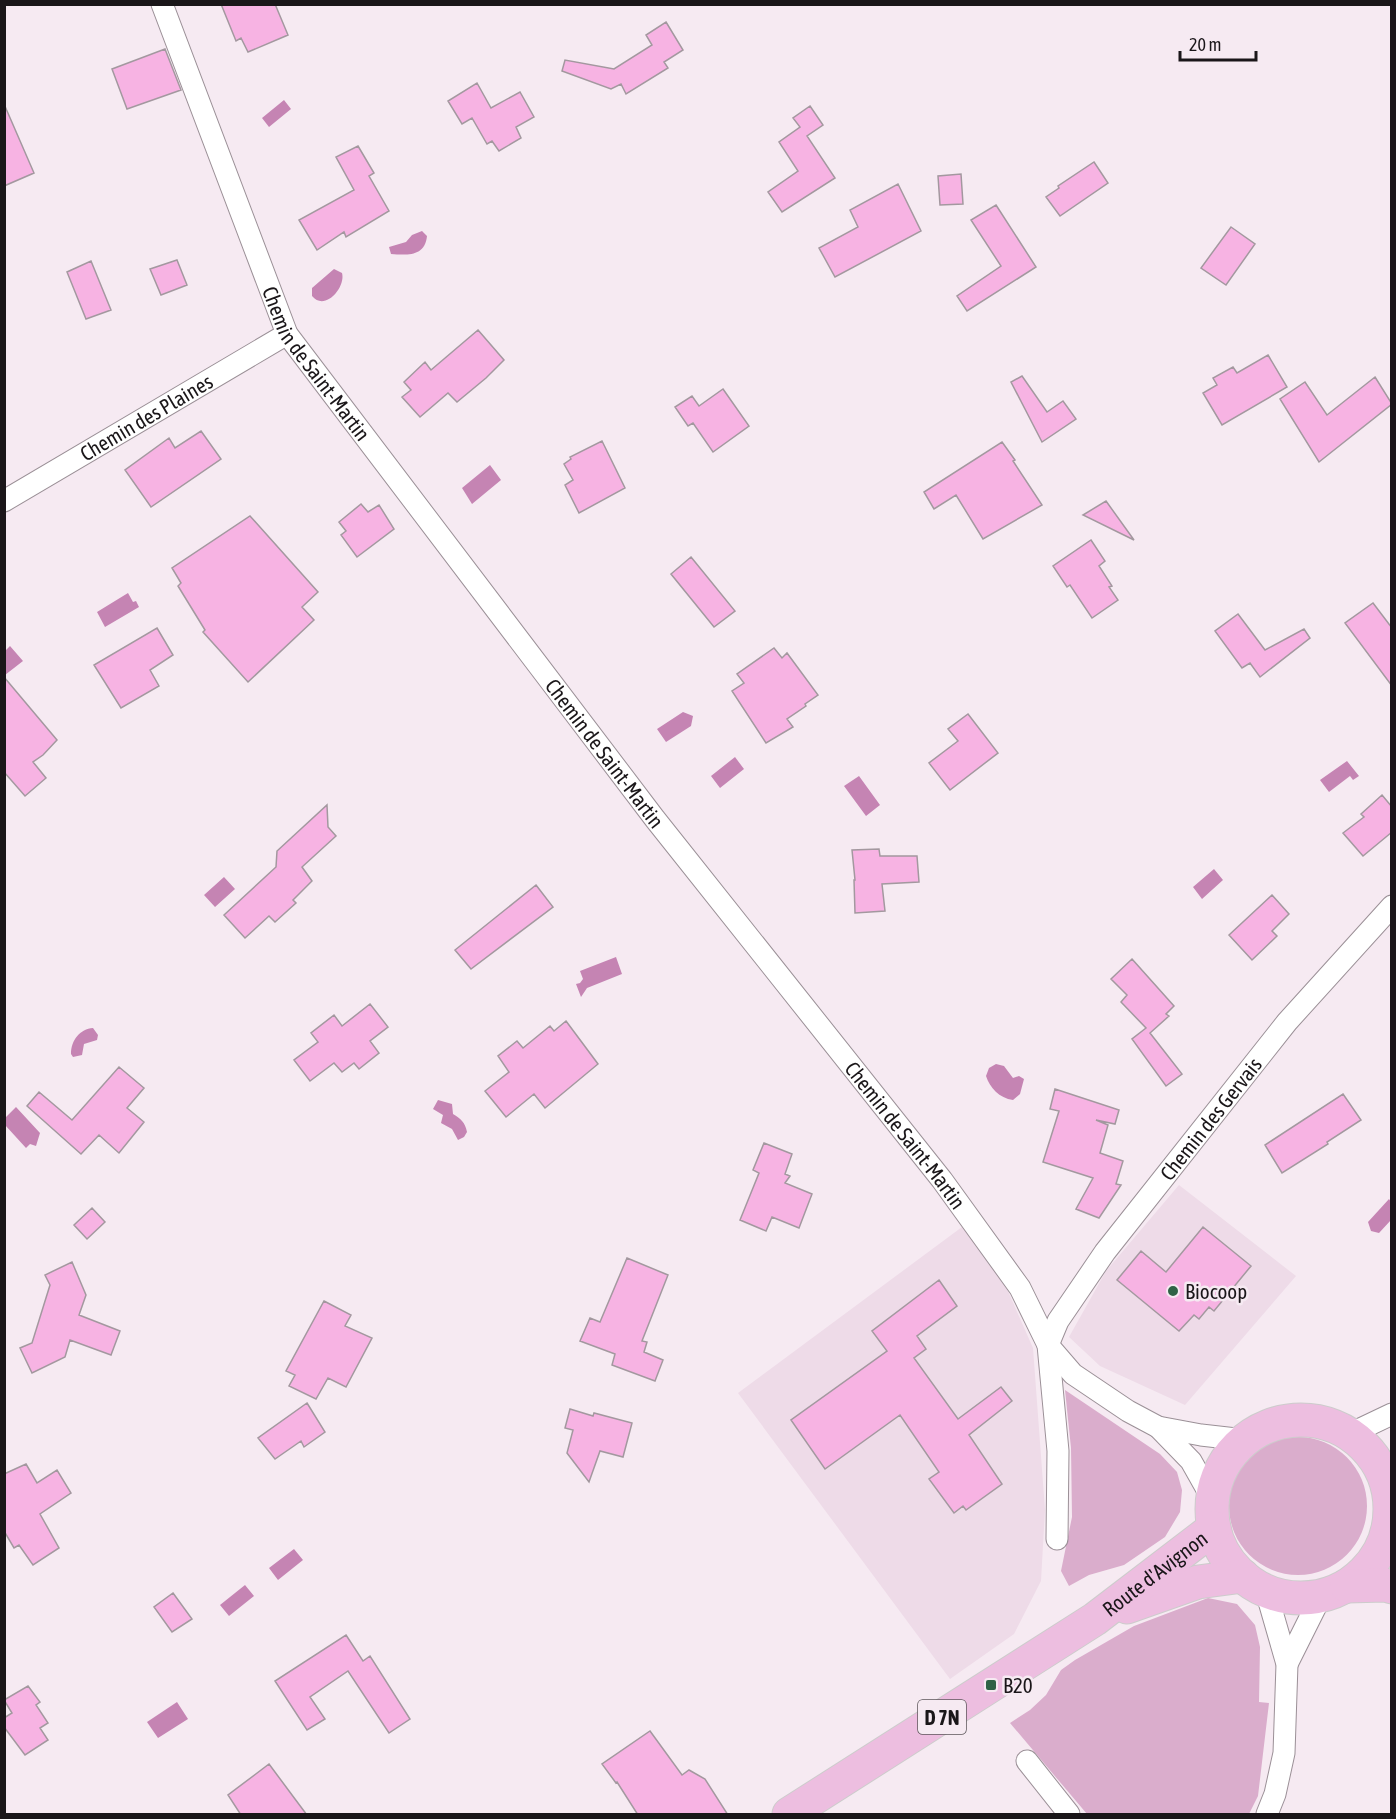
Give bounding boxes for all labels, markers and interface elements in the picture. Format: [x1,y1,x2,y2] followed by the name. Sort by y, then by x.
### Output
[1180,24,1256,62] scale bar
[1189,34,1221,55] text: 20 m
[258,283,375,445] street label: Chemin de Saint-Martin
[76,369,217,466] street label: Chemin des Plaines
[541,674,669,832] street label: Chemin de Saint-Martin
[1155,1053,1266,1185] street label: Chemin des Gervais
[840,1057,971,1213] street label: Chemin de Saint-Martin
[1185,1279,1247,1303] place label: Biocoop
[1166,1284,1180,1298] marker: Biocoop
[1098,1526,1212,1621] street label: Route d'Avignon
[1003,1673,1033,1697] place label: B20
[984,1678,998,1692] marker: B20
[918,1700,966,1734] road number: D 7N

